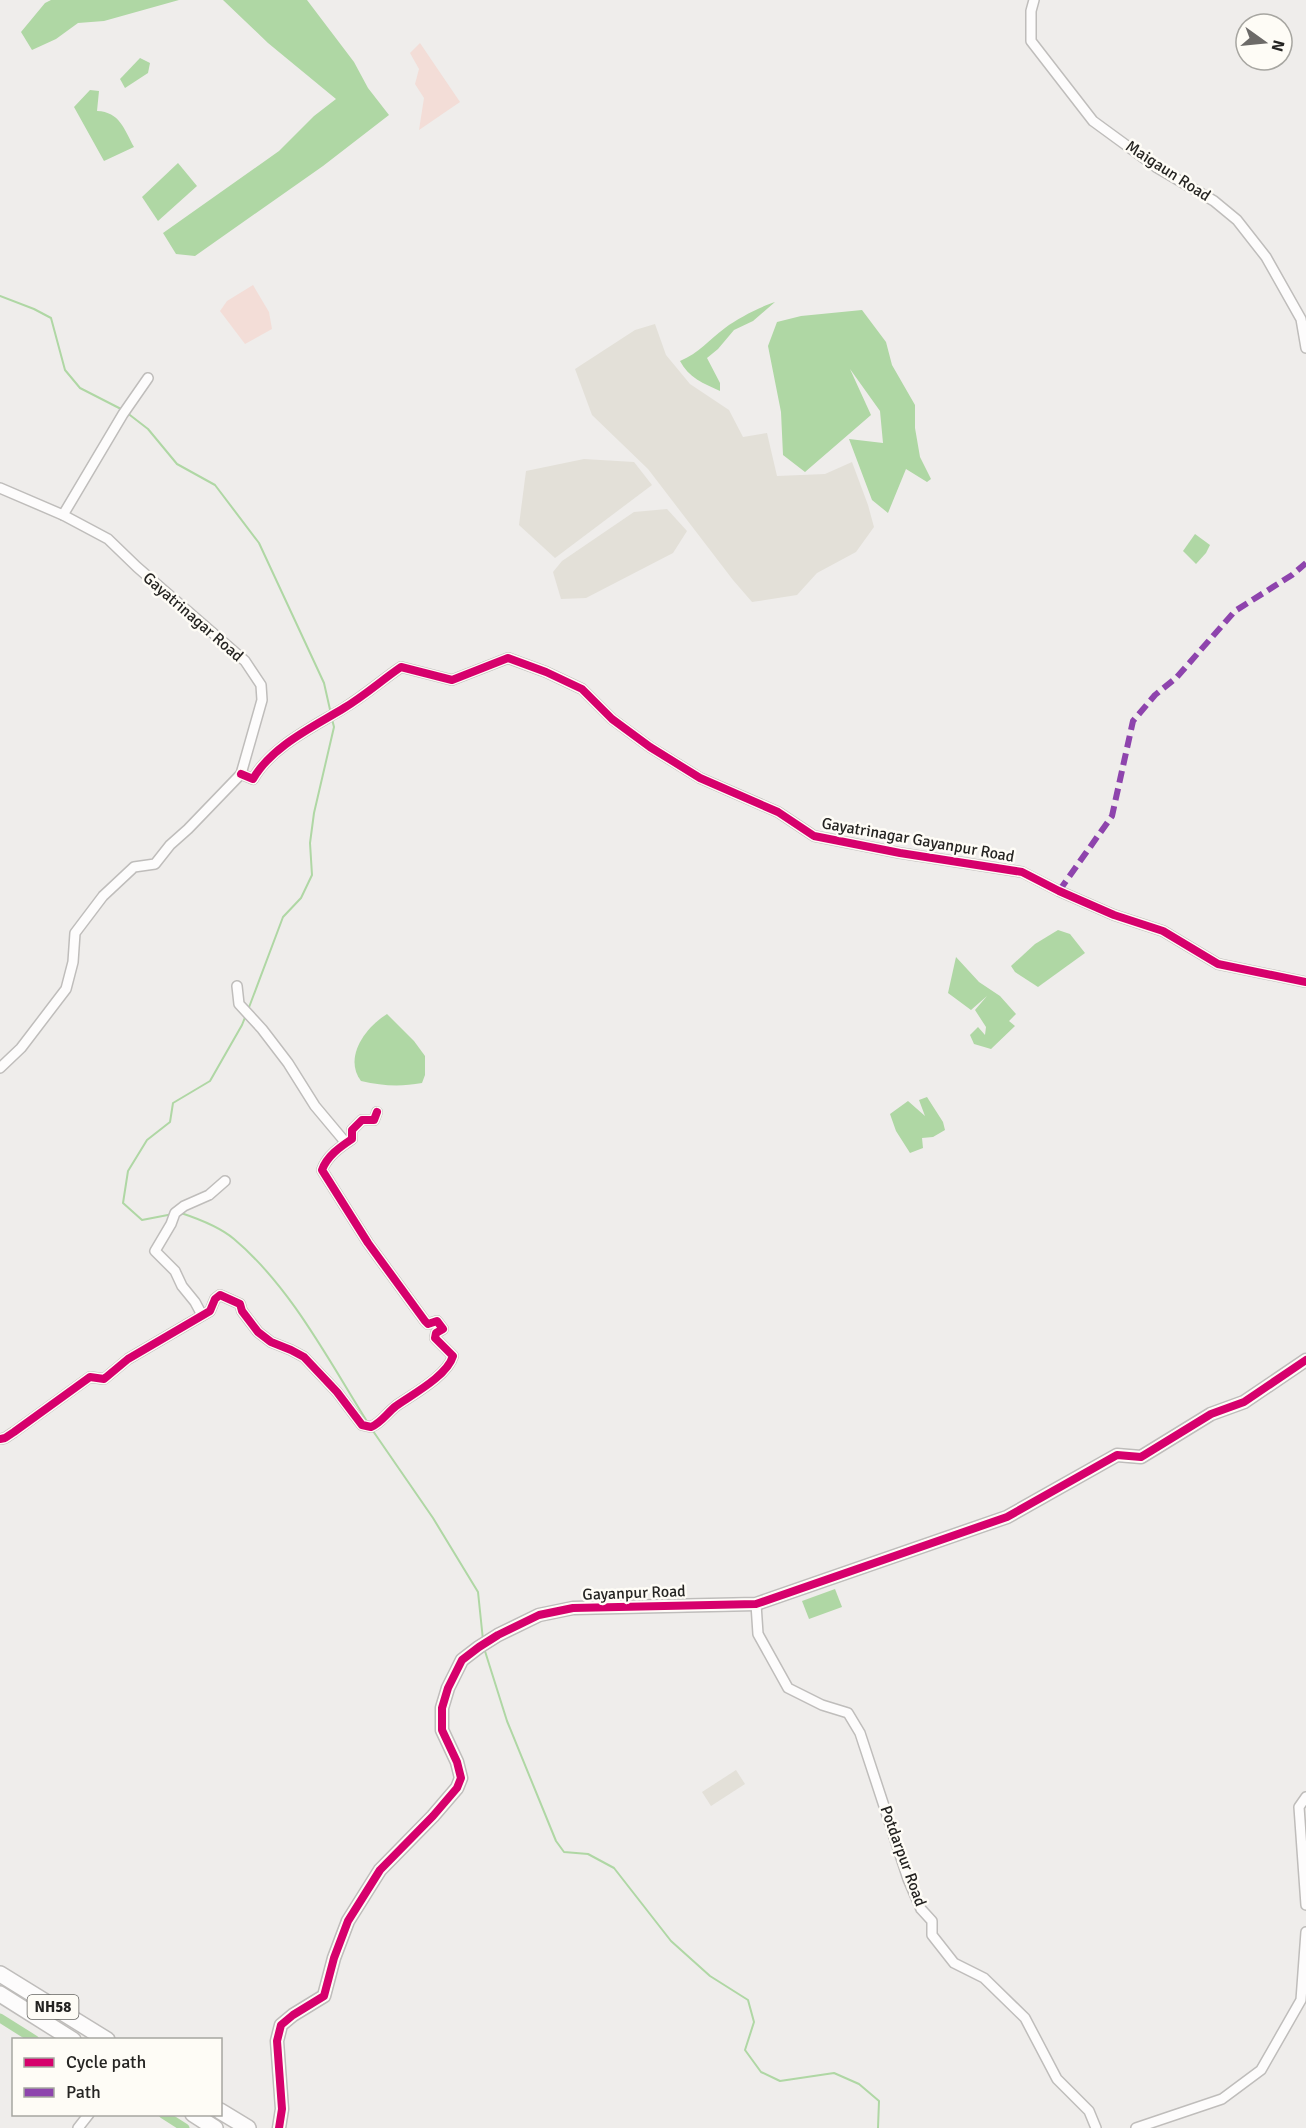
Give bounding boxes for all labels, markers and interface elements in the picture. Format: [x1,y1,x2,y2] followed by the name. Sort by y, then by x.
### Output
[1234,12,1294,72] north arrow
[1266,38,1289,54] text: N
[1122,136,1214,206] street label: Maigaun Road
[139,568,247,666] street label: Gayatrinagar Road
[820,813,1016,867] street label: Gayatrinagar Gayanpur Road
[582,1581,686,1605] street label: Gayanpur Road
[876,1803,930,1909] street label: Potdarpur Road
[28,1995,78,2019] road number: NH58
[12,2038,222,2116] legend
[66,2051,146,2073] text: Cycle path
[66,2081,101,2103] text: Path

